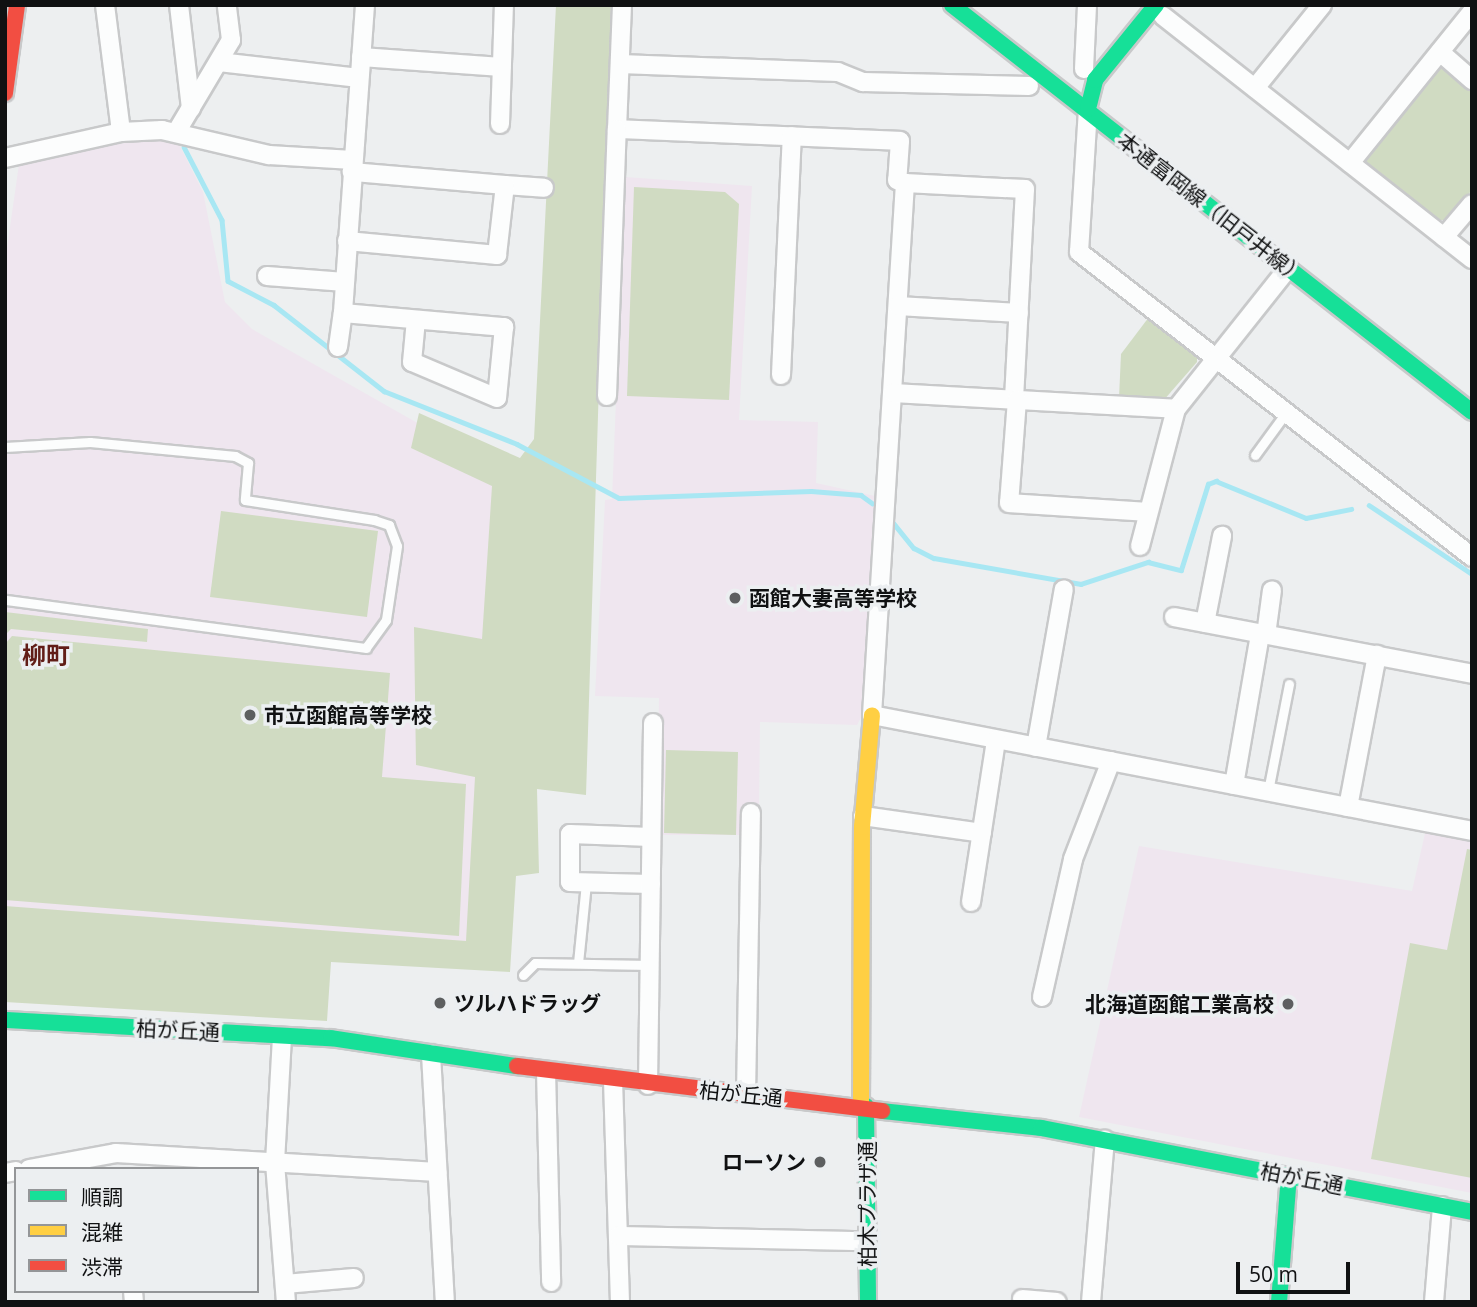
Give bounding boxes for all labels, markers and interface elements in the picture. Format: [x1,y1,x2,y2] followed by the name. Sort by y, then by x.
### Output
[1113,127,1311,289] street label: 本通富岡線（旧戸井線）
[749,585,917,611] place label: 函館大妻高等学校
[727,590,743,606] marker: 函館大妻高等学校
[22,641,70,669] district label: 柳町
[264,702,432,728] place label: 市立函館高等学校
[242,707,258,723] marker: 市立函館高等学校
[454,990,601,1016] place label: ツルハドラッグ
[1085,991,1274,1017] place label: 北海道函館工業高校
[432,995,448,1011] marker: ツルハドラッグ
[1280,996,1296,1012] marker: 北海道函館工業高校
[135,1015,221,1045] street label: 柏が丘通
[698,1077,784,1111] street label: 柏が丘通
[854,1141,880,1267] street label: 柏木プラザ通
[722,1149,806,1175] place label: ローソン
[812,1154,828,1170] marker: ローソン
[1258,1158,1346,1198] street label: 柏が丘通
[14,1167,259,1293] legend
[81,1183,123,1211] text: 順調
[81,1218,123,1246] text: 混雑
[1239,1248,1353,1292] scale bar
[81,1253,123,1281] text: 渋滞
[1249,1260,1298,1288] text: 50 m

